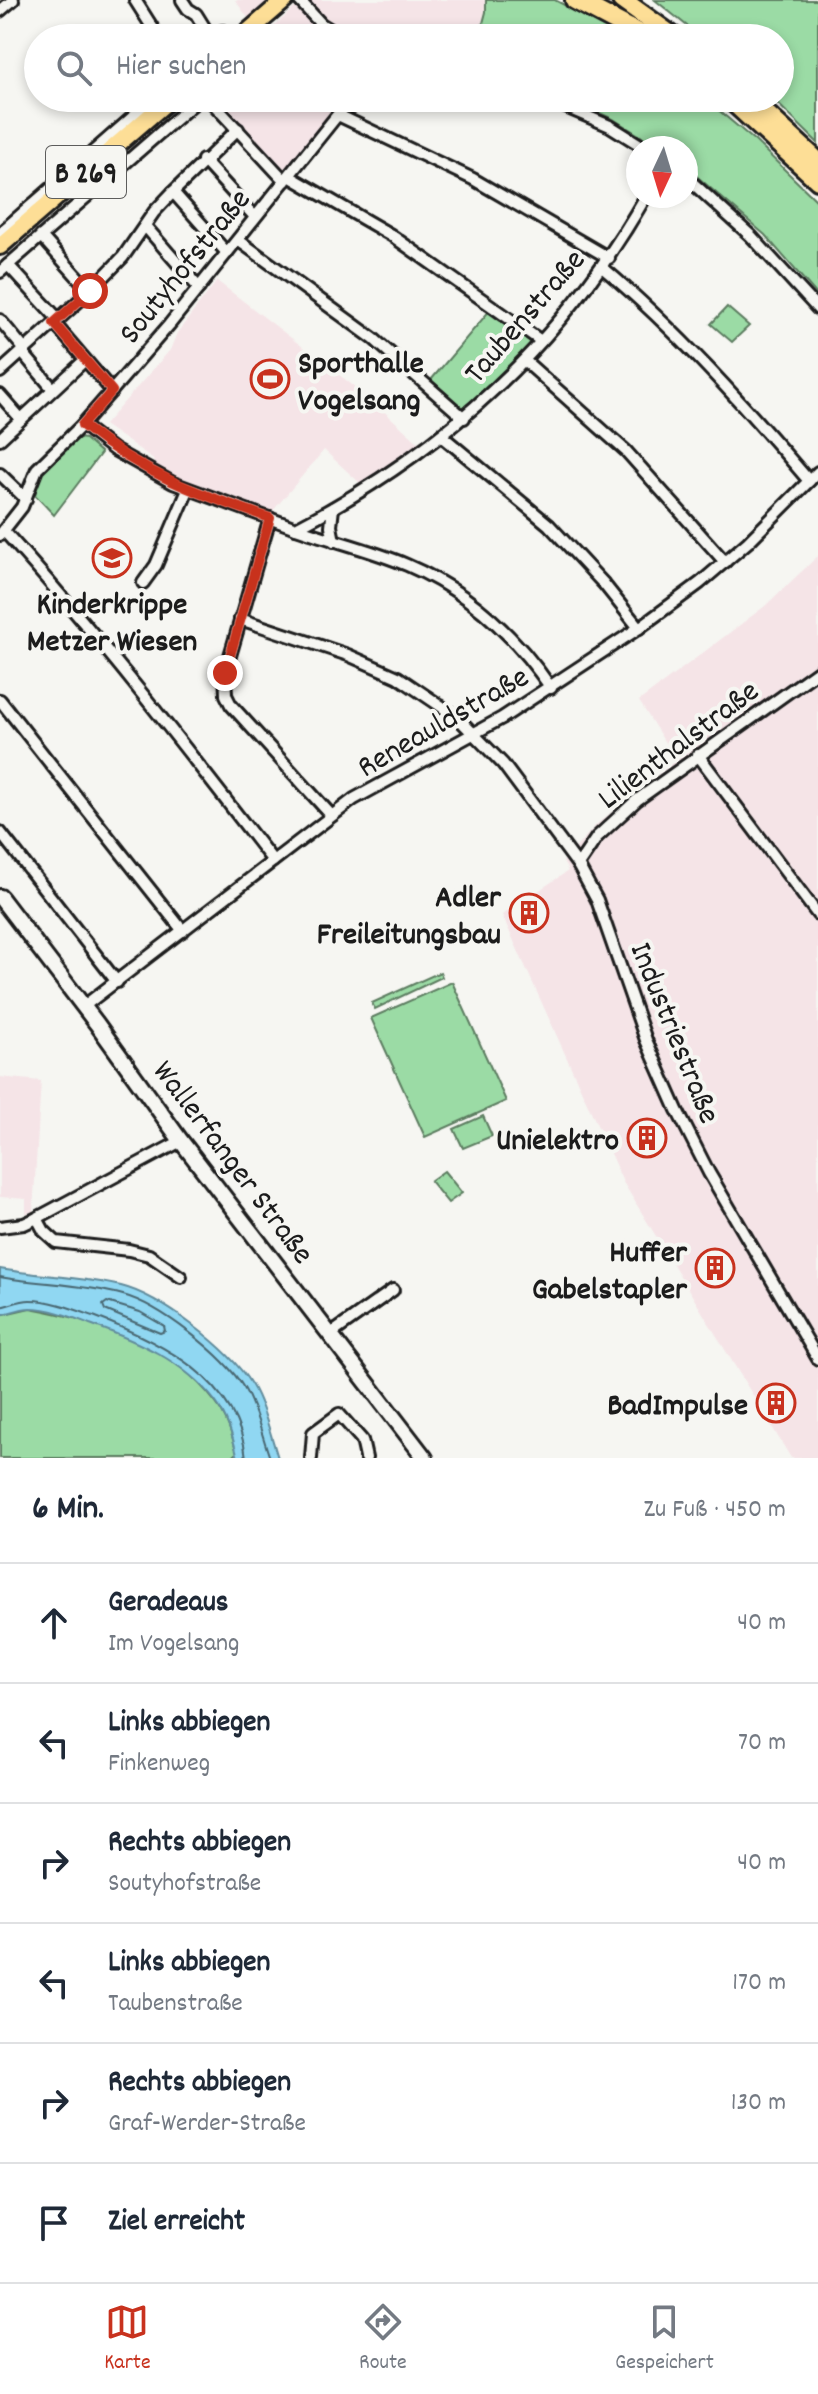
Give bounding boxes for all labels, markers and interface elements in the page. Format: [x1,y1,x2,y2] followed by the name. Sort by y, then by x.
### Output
[24,24,794,112] search box
[52,46,96,90] icon: search
[116,47,246,90] text: Hier suchen
[626,136,698,208] north arrow
[46,146,126,198] road number: B 269
[110,180,264,356] street label: Soutyhofstraße
[455,241,599,396] street label: Taubenstraße
[72,273,108,309] route start
[298,343,424,426] place label: Sporthalle Vogelsang
[249,358,291,400] sports icon: Sporthalle Vogelsang
[91,537,133,579] school or university icon: Kinderkrippe Metzer Wiesen
[27,584,197,667] place label: Kinderkrippe Metzer Wiesen
[207,655,243,691] route end
[350,657,539,792] street label: Reneauldstraße
[590,671,770,823] street label: Lilienthalstraße
[317,877,502,960] place label: Adler Freileitungsbau
[508,892,550,934] building icon: Adler Freileitungsbau
[615,936,730,1132] street label: Industriestraße
[139,1052,323,1276] street label: Wallerfanger Straße
[626,1117,668,1159] building icon: Unielektro
[496,1120,619,1166] place label: Unielektro
[532,1232,688,1315] place label: Huffer Gabelstapler
[694,1247,736,1289] building icon: Huffer Gabelstapler
[755,1382,797,1424] building icon: BadImpulse
[607,1385,748,1431] place label: BadImpulse
[32,1486,104,1535] text: 6 Min.
[644,1492,786,1529] text: Zu Fuß · 450 m
[108,1583,228,1626] text: Geradeaus
[32,1601,76,1645] icon: ahead
[737,1605,786,1642] text: 40 m
[108,1626,240,1663] text: Im Vogelsang
[108,1703,270,1746] text: Links abbiegen
[32,1721,76,1765] icon: left
[738,1725,786,1762] text: 70 m
[108,1746,210,1783] text: Finkenweg
[108,1823,291,1866] text: Rechts abbiegen
[32,1841,76,1885] icon: right
[737,1845,786,1882] text: 40 m
[108,1866,261,1903] text: Soutyhofstraße
[108,1943,270,1986] text: Links abbiegen
[32,1961,76,2005] icon: left
[732,1965,786,2002] text: 170 m
[108,1986,243,2023] text: Taubenstraße
[108,2063,291,2106] text: Rechts abbiegen
[32,2081,76,2125] icon: right
[731,2085,786,2122] text: 130 m
[108,2106,306,2143] text: Graf-Werder-Straße
[32,2201,76,2245] icon: arrive
[108,2202,245,2245] text: Ziel erreicht
[104,2300,151,2379] tab: Karte
[359,2300,407,2379] tab: Route
[615,2300,714,2379] tab: Gespeichert

